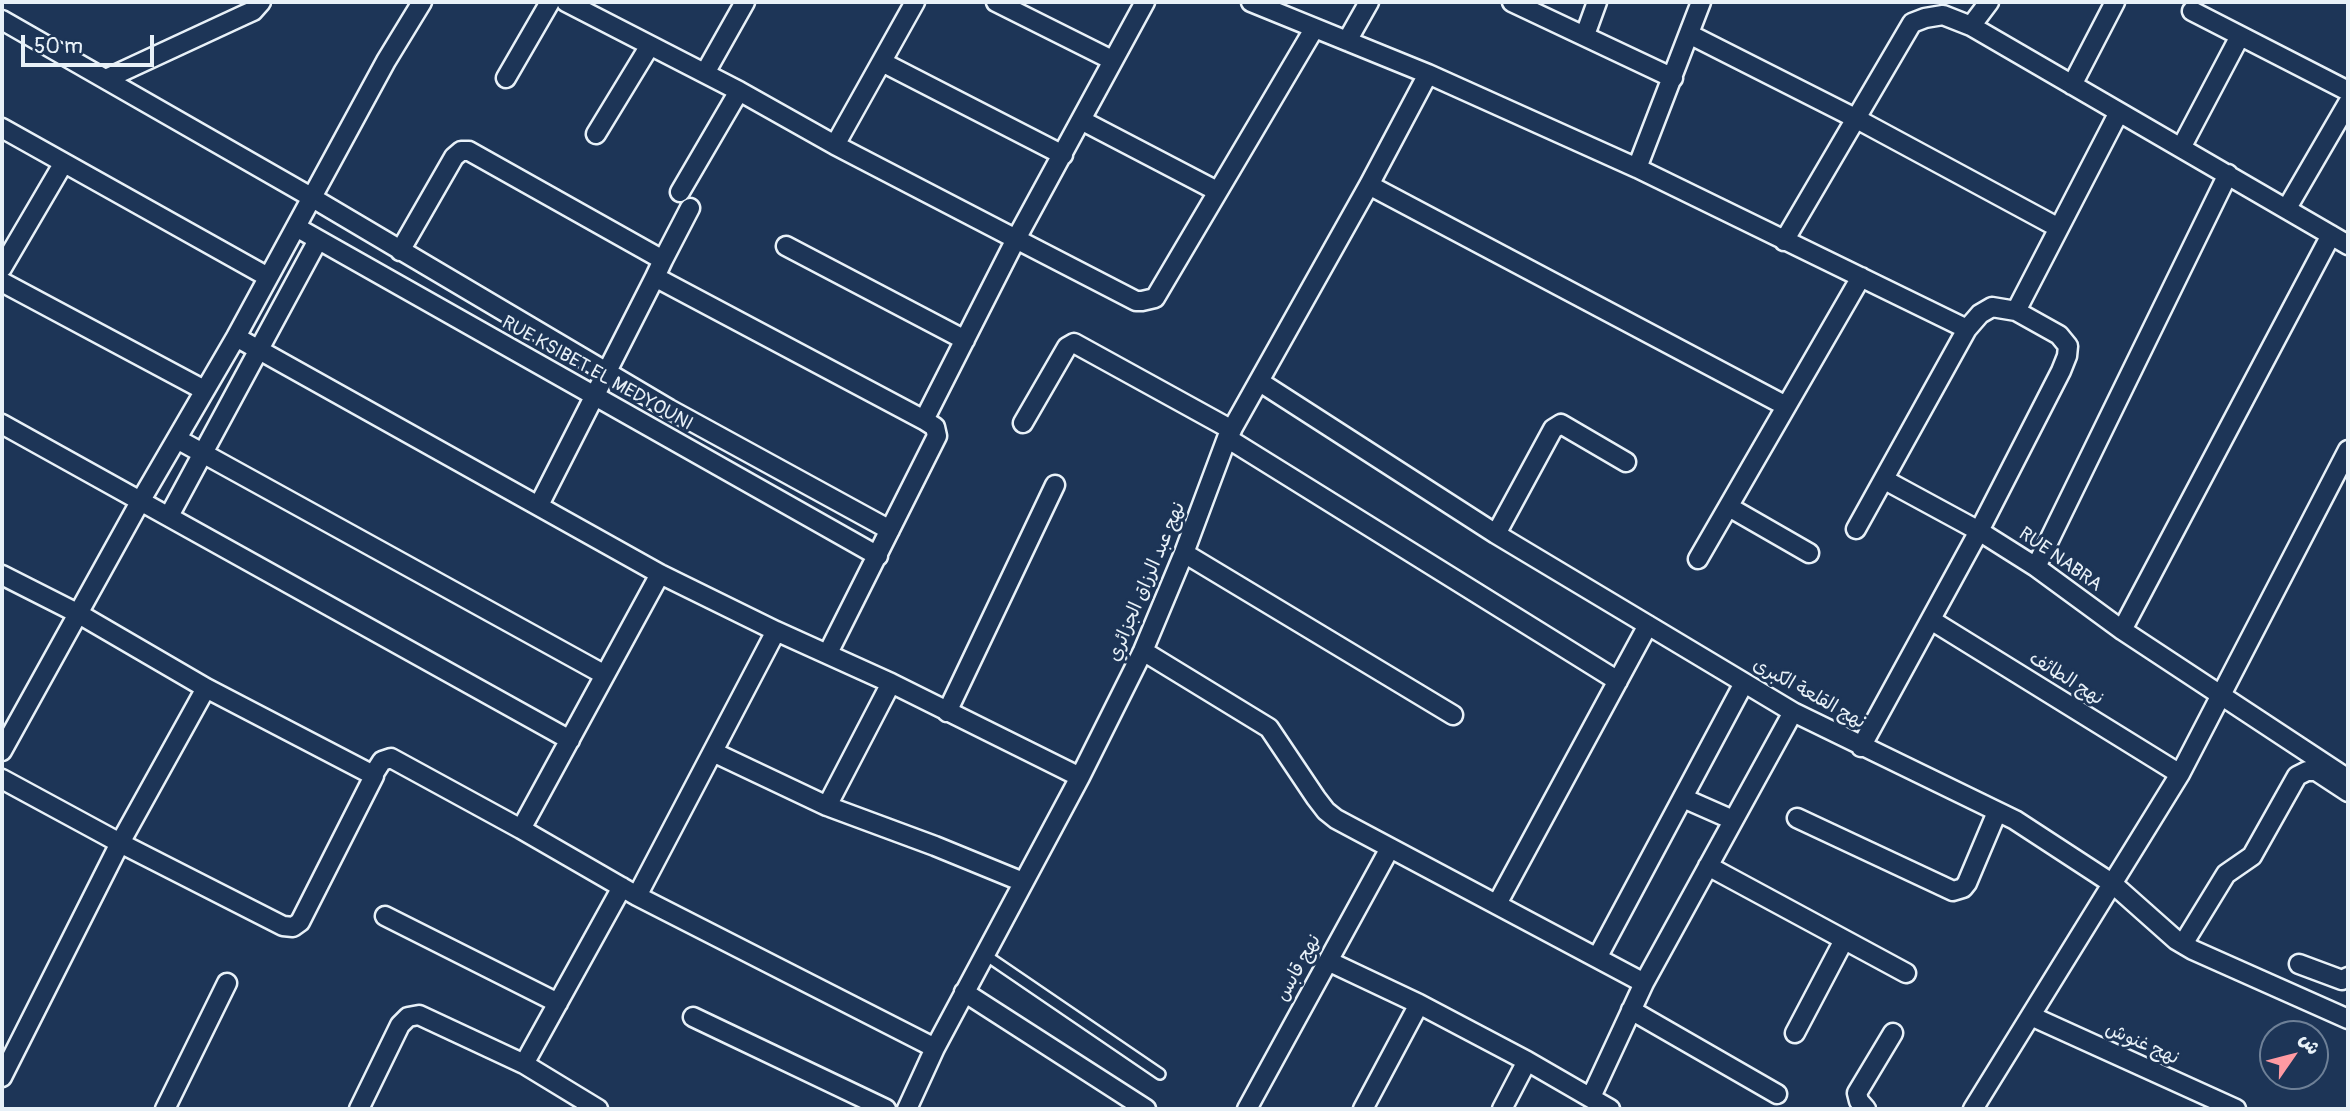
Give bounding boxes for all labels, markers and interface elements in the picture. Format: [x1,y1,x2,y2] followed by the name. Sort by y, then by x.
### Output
[24,21,158,65] scale bar
[34,33,83,60] text: 50 m
[498,312,696,436] street label: RUE KSIBET EL MEDYOUNI
[1103,499,1191,665] street label: نهج عبد الرزاق الجزائري
[2014,523,2106,597] street label: RUE NABRA
[2025,647,2107,711] street label: نهج الطائف
[1749,654,1869,734] street label: نهج القلعة الكبرى
[1271,931,1327,1005] street label: نهج قابس
[2102,1018,2182,1070] street label: نهج غنوش
[2259,1020,2329,1090] north arrow
[2294,1029,2325,1060] text: ش

